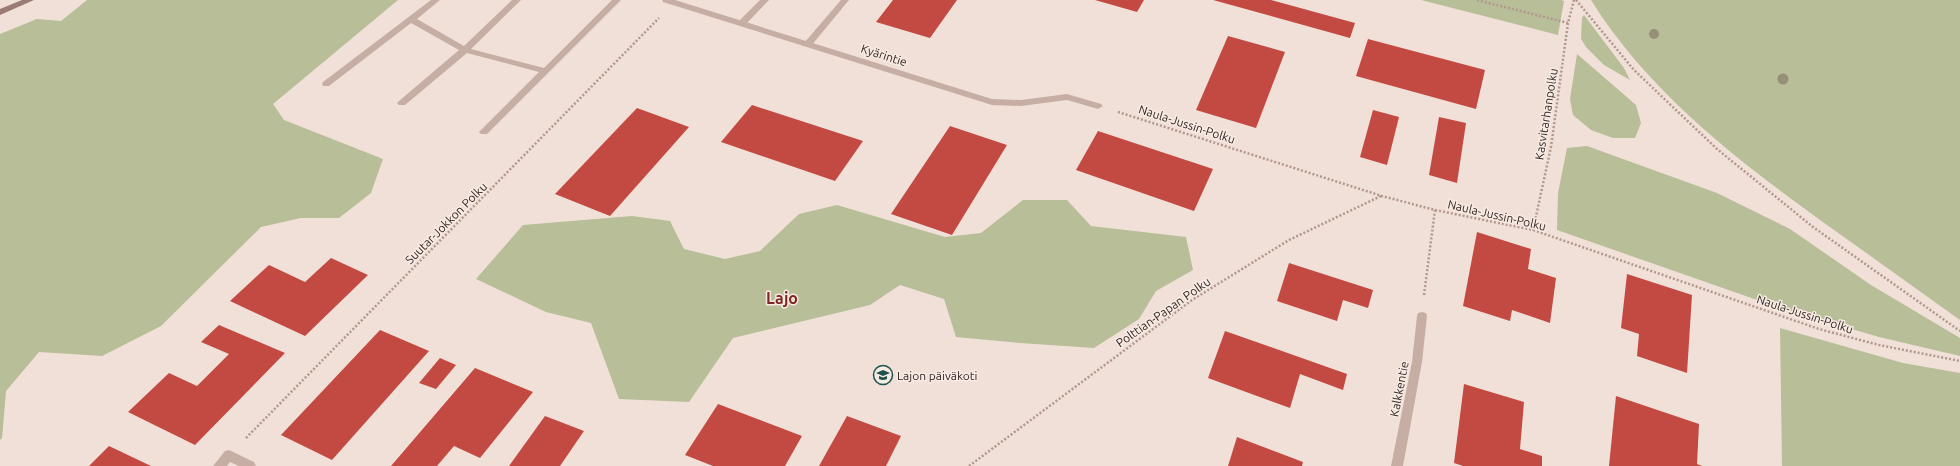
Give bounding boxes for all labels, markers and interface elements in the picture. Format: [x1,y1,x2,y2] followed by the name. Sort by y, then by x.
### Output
[859,41,909,69] street label: Kyärintie
[1532,67,1560,161] street label: Kasvitarhanpolku
[1137,102,1237,146] street label: Naula-Jussin-Polku
[403,180,489,266] street label: Suutar-Jokkon Polku
[1446,197,1548,233] street label: Naula-Jussin-Polku
[1113,275,1213,349] street label: Polttian-Papan Polku
[766,289,798,307] district label: Lajo
[1755,292,1855,336] street label: Naula-Jussin-Polku
[1387,360,1411,418] street label: Kalkkentie
[872,364,894,386] school or university icon: Lajon päiväkoti
[897,369,977,382] place label: Lajon päiväkoti

